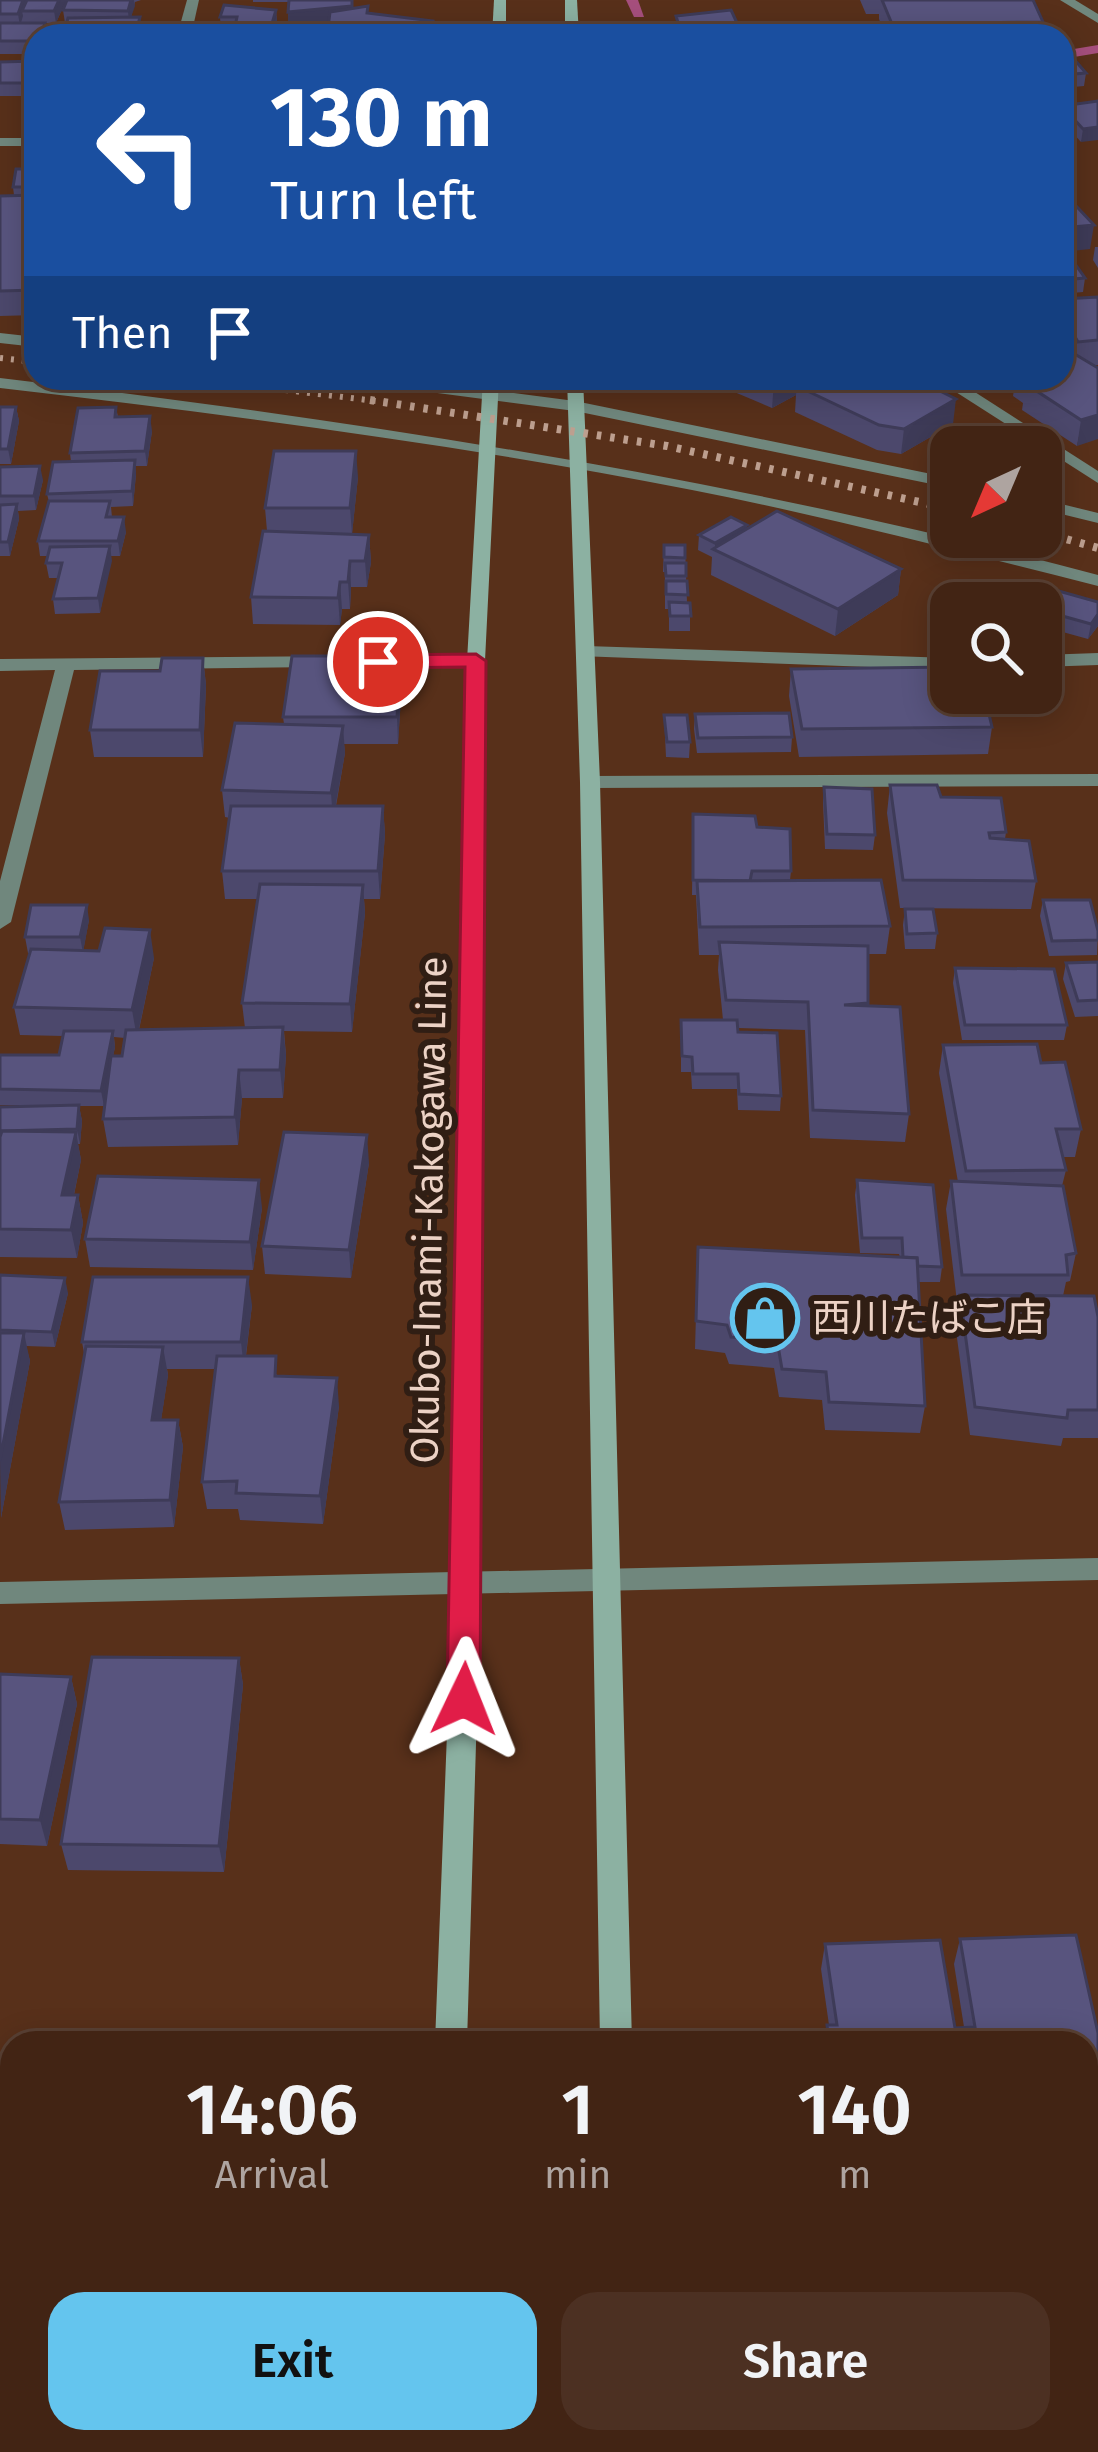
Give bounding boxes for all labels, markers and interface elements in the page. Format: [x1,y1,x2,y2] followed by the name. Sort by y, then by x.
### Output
[270,67,493,168] text: 130 m
[72,72,228,228] icon: left
[270,169,477,233] text: Turn left
[197,300,263,366] icon: arrive
[72,306,173,360] text: Then
[930,426,1062,558] north arrow
[930,426,1062,714] map controls
[930,582,1062,714] button: search
[327,611,429,713] pin
[345,629,411,695] icon: arrive
[402,956,456,1464] street label: Okubo-Inami-Kakogawa Line
[730,1283,800,1353] shop icon: 西川たばこ店
[812,1295,1046,1341] place label: 西川たばこ店
[401,1636,527,1762] position arrow
[186,2067,358,2153] text: 14:06
[561,2067,594,2153] text: 1
[797,2067,912,2153] text: 140
[215,2152,329,2198] text: Arrival
[544,2152,611,2198] text: min
[838,2152,871,2198] text: m
[48,2292,537,2430] button: Exit
[561,2292,1050,2430] button: Share

